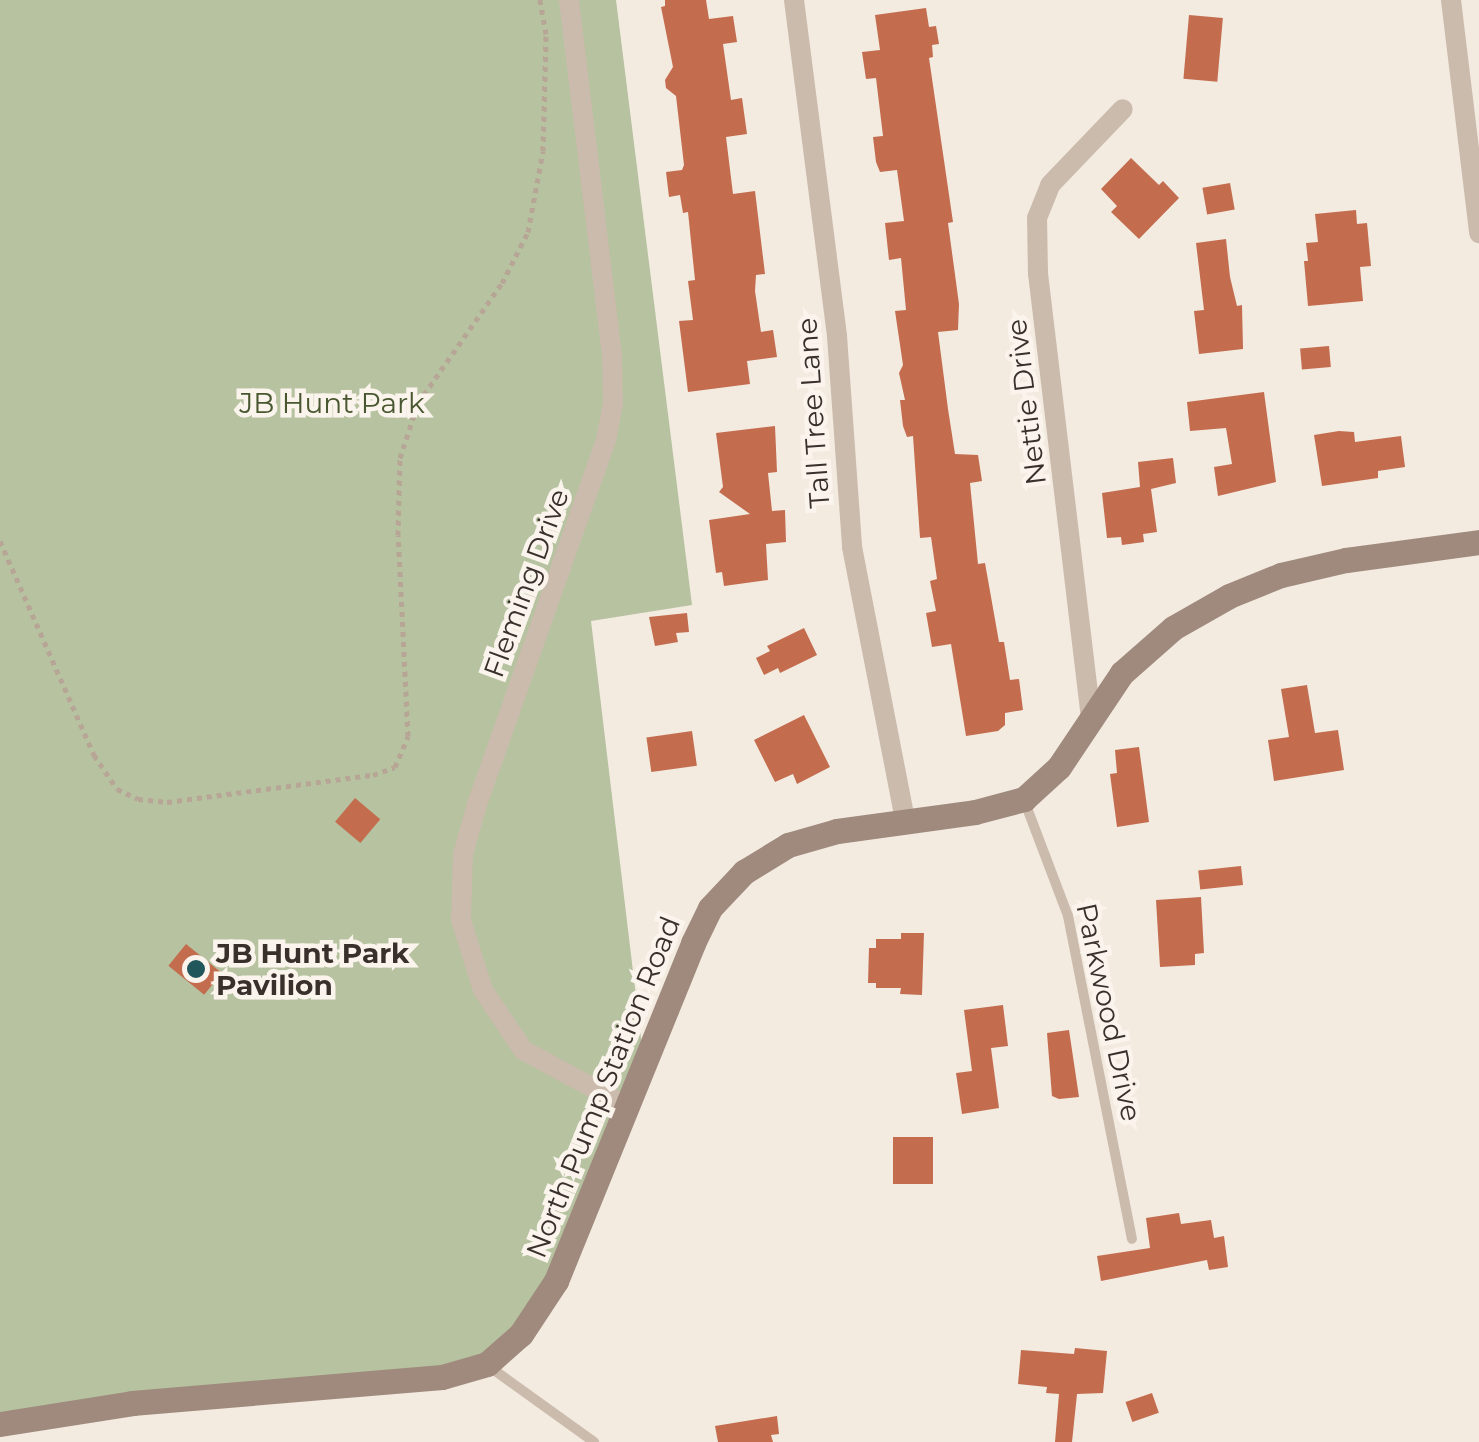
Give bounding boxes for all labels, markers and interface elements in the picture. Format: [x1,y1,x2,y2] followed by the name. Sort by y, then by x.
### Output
[790,317,836,509] street label: Tall Tree Lane
[999,317,1053,487] street label: Nettie Drive
[239,386,425,420] park label: JB Hunt Park
[476,484,576,682] street label: Fleming Drive
[1069,900,1149,1124] street label: Parkwood Drive
[519,911,687,1263] street label: North Pump Station Road
[216,936,409,1002] place label: JB Hunt Park Pavilion
[185,958,207,980] marker: JB Hunt Park Pavilion

